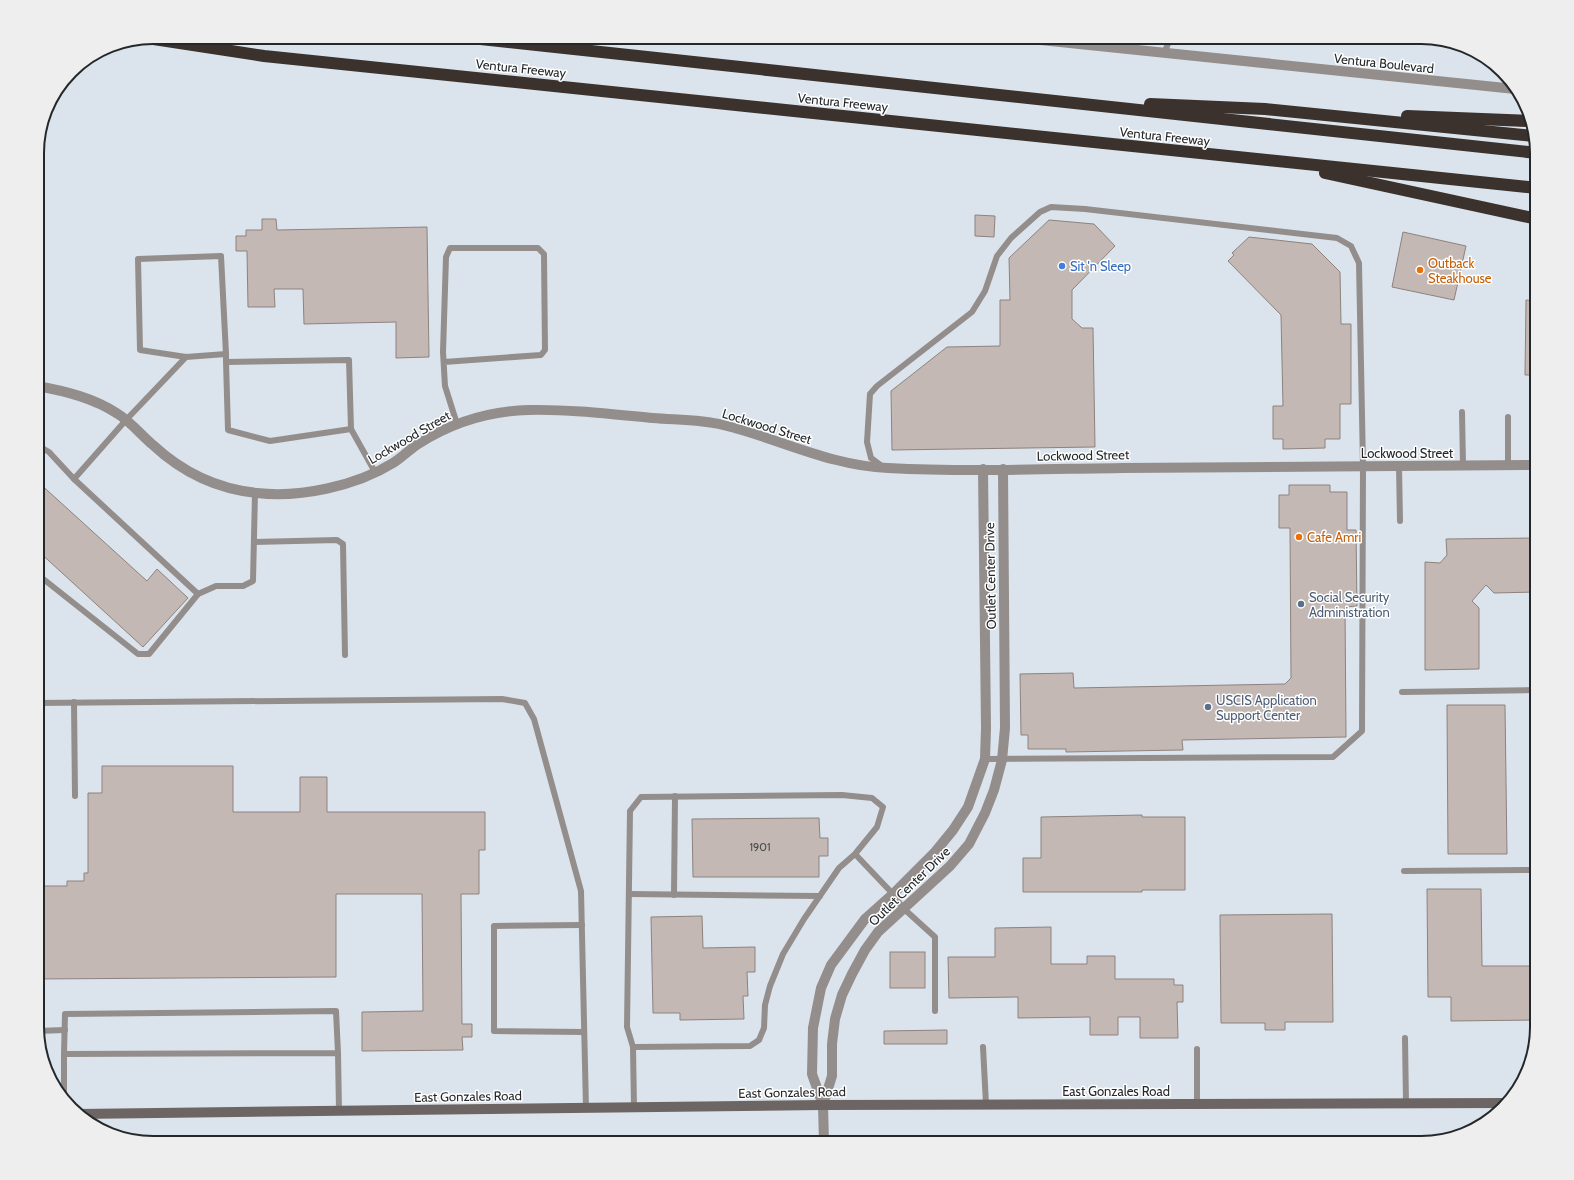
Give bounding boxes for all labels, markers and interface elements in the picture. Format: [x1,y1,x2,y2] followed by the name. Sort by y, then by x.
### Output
[1333,50,1435,76] street label: Ventura Boulevard
[475,55,567,81] street label: Ventura Freeway
[797,89,889,115] street label: Ventura Freeway
[1119,123,1211,149] street label: Ventura Freeway
[1428,255,1492,286] place label: Outback Steakhouse
[1070,258,1131,274] place label: Sit 'n Sleep
[1057,261,1067,271] marker: Sit 'n Sleep
[1415,265,1425,275] marker: Outback Steakhouse
[720,405,814,447] street label: Lockwood Street
[365,407,454,467] street label: Lockwood Street
[1361,445,1454,461] street label: Lockwood Street
[1037,446,1130,464] street label: Lockwood Street
[981,522,999,630] street label: Outlet Center Drive
[1307,529,1361,545] place label: Cafe Amri
[1294,532,1304,542] marker: Cafe Amri
[1309,589,1390,620] place label: Social Security Administration
[1296,599,1306,609] marker: Social Security Administration
[1216,692,1317,723] place label: USCIS Application Support Center
[1203,702,1213,712] marker: USCIS Application Support Center
[749,840,771,854] house number: 1901
[865,843,953,929] street label: Outlet Center Drive
[738,1083,846,1101] street label: East Gonzales Road
[1062,1083,1170,1099] street label: East Gonzales Road
[414,1087,522,1105] street label: East Gonzales Road

